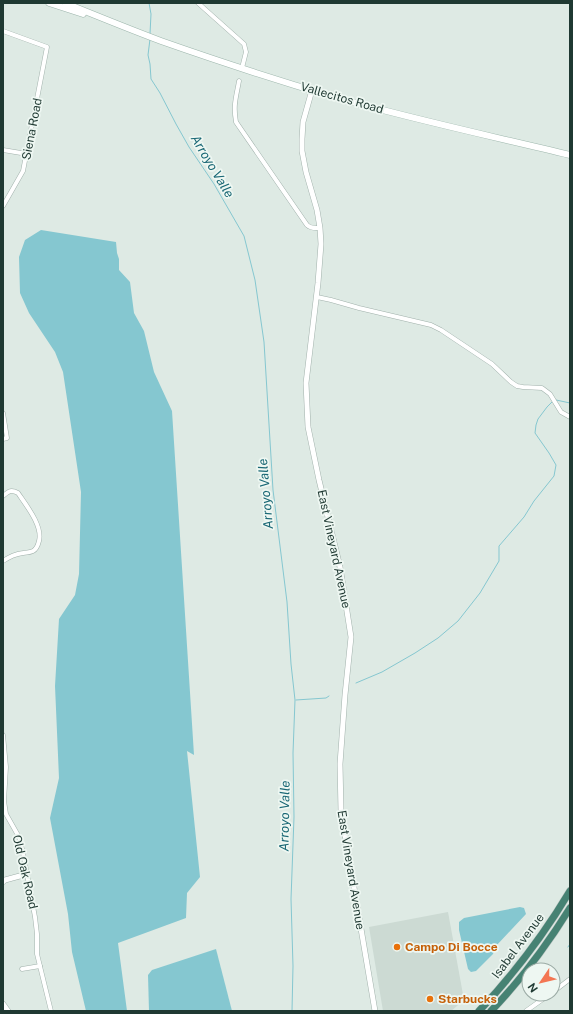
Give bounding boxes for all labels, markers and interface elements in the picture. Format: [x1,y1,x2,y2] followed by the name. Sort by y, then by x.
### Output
[299,79,385,117] street label: Vallecitos Road
[19,97,45,161] street label: Siena Road
[188,132,237,200] water label: Arroyo Valle
[255,458,276,530] water label: Arroyo Valle
[315,488,353,610] street label: East Vineyard Avenue
[276,780,293,852] water label: Arroyo Valle
[335,809,367,931] street label: East Vineyard Avenue
[10,834,40,910] street label: Old Oak Road
[489,911,547,981] street label: Isabel Avenue
[405,940,498,954] place label: Campo Di Bocce
[392,942,402,952] marker: Campo Di Bocce
[521,962,561,1002] north arrow
[525,981,540,995] text: N
[438,992,497,1006] place label: Starbucks
[425,994,435,1004] marker: Starbucks

